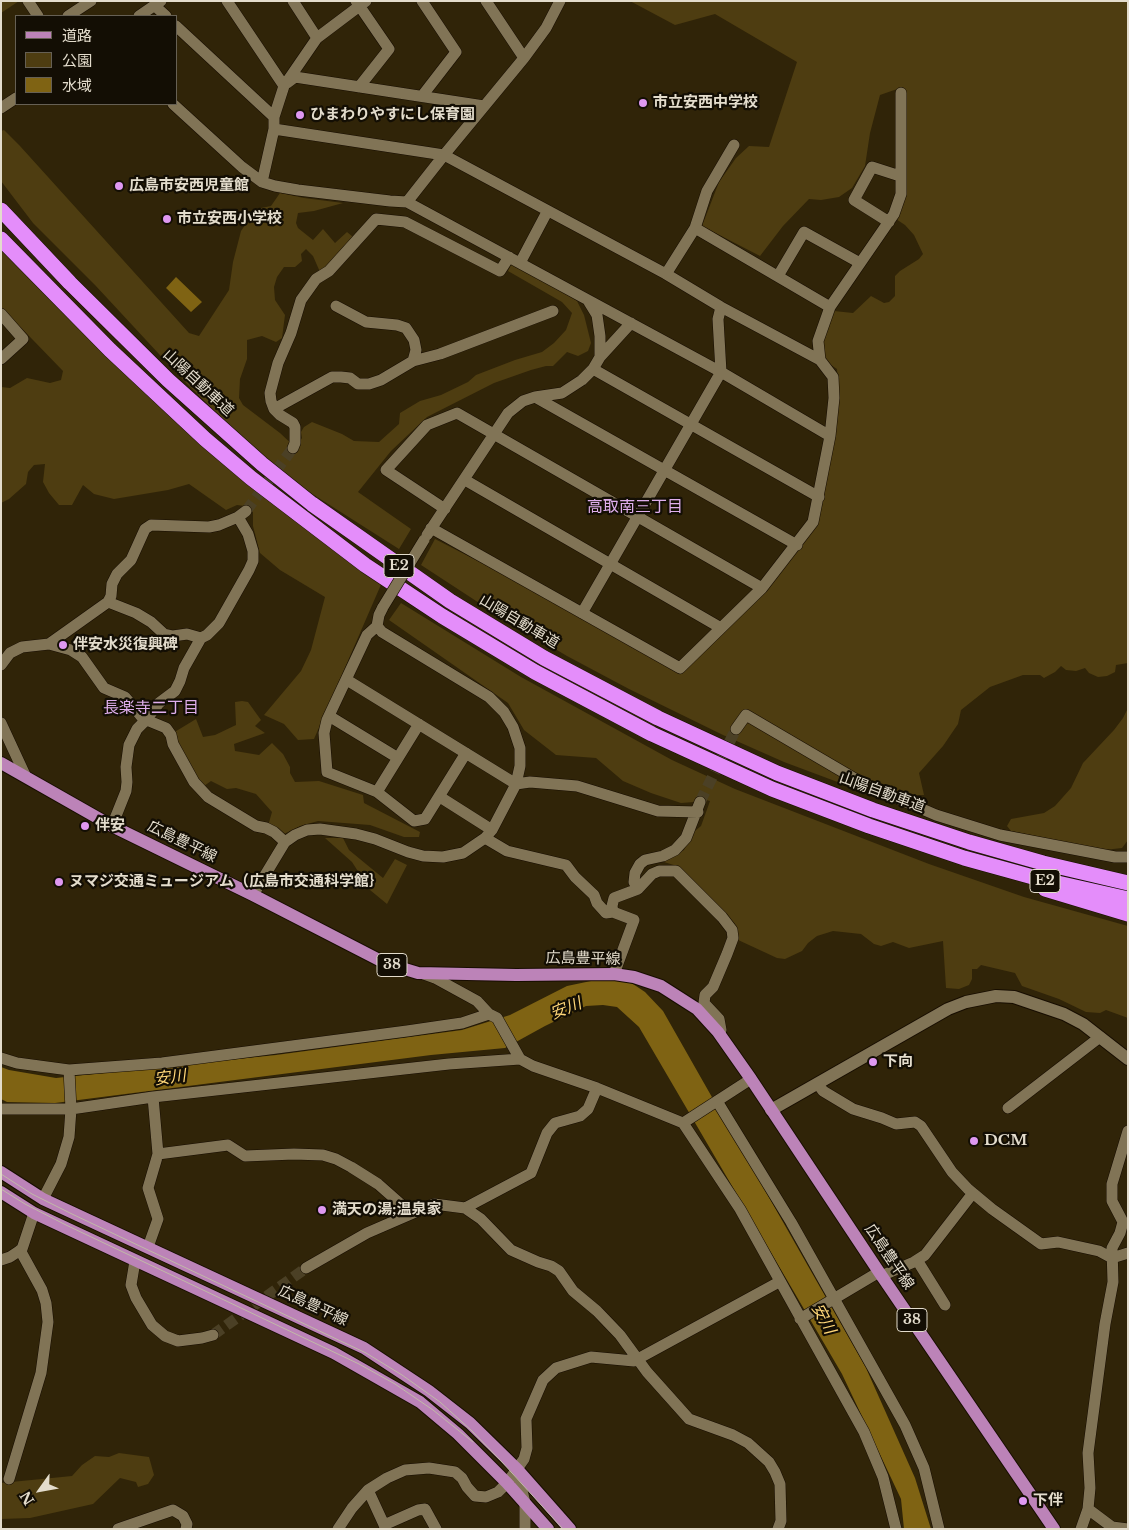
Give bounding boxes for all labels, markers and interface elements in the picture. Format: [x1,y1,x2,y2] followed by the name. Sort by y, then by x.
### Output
[15,15,178,105] legend
[62,26,92,45] text: 道路
[62,51,92,70] text: 公園
[62,76,92,95] text: 水域
[653,94,758,112] place label: 市立安西中学校
[637,97,649,109] marker: 市立安西中学校
[310,106,475,124] place label: ひまわりやすにし保育園
[294,109,306,121] marker: ひまわりやすにし保育園
[129,177,249,195] place label: 広島市安西児童館
[113,180,125,192] marker: 広島市安西児童館
[177,210,282,228] place label: 市立安西小学校
[161,213,173,225] marker: 市立安西小学校
[159,346,237,420] street label: 山陽自動車道
[587,497,683,517] district label: 高取南三丁目
[384,554,414,578] road number: E2
[476,591,562,653] street label: 山陽自動車道
[73,636,178,654] place label: 伴安水災復興碑
[57,639,69,651] marker: 伴安水災復興碑
[103,698,199,718] district label: 長楽寺二丁目
[837,769,927,817] street label: 山陽自動車道
[95,817,125,835] place label: 伴安
[144,817,220,867] street label: 広島豊平線
[79,820,91,832] marker: 伴安
[1030,869,1060,892] road number: E2
[69,873,384,891] place label: ヌマジ交通ミュージアム（広島市交通科学館｝
[53,876,65,888] marker: ヌマジ交通ミュージアム（広島市交通科学館｝
[545,949,621,969] street label: 広島豊平線
[377,954,407,976] road number: 38
[548,994,584,1024] water label: 安川
[883,1053,913,1071] place label: 下向
[867,1056,879,1068] marker: 下向
[153,1067,187,1089] water label: 安川
[984,1132,1027,1150] place label: DCM
[968,1135,980,1147] marker: DCM
[332,1201,441,1219] place label: 満天の湯;温泉家
[316,1204,328,1216] marker: 満天の湯;温泉家
[861,1221,917,1293] street label: 広島豊平線
[275,1282,351,1330] street label: 広島豊平線
[807,1300,839,1338] water label: 安川
[897,1308,927,1332] road number: 38
[15,1465,65,1515] north arrow
[16,1488,38,1508] text: N
[1033,1492,1063,1510] place label: 下伴
[1017,1495,1029,1507] marker: 下伴

